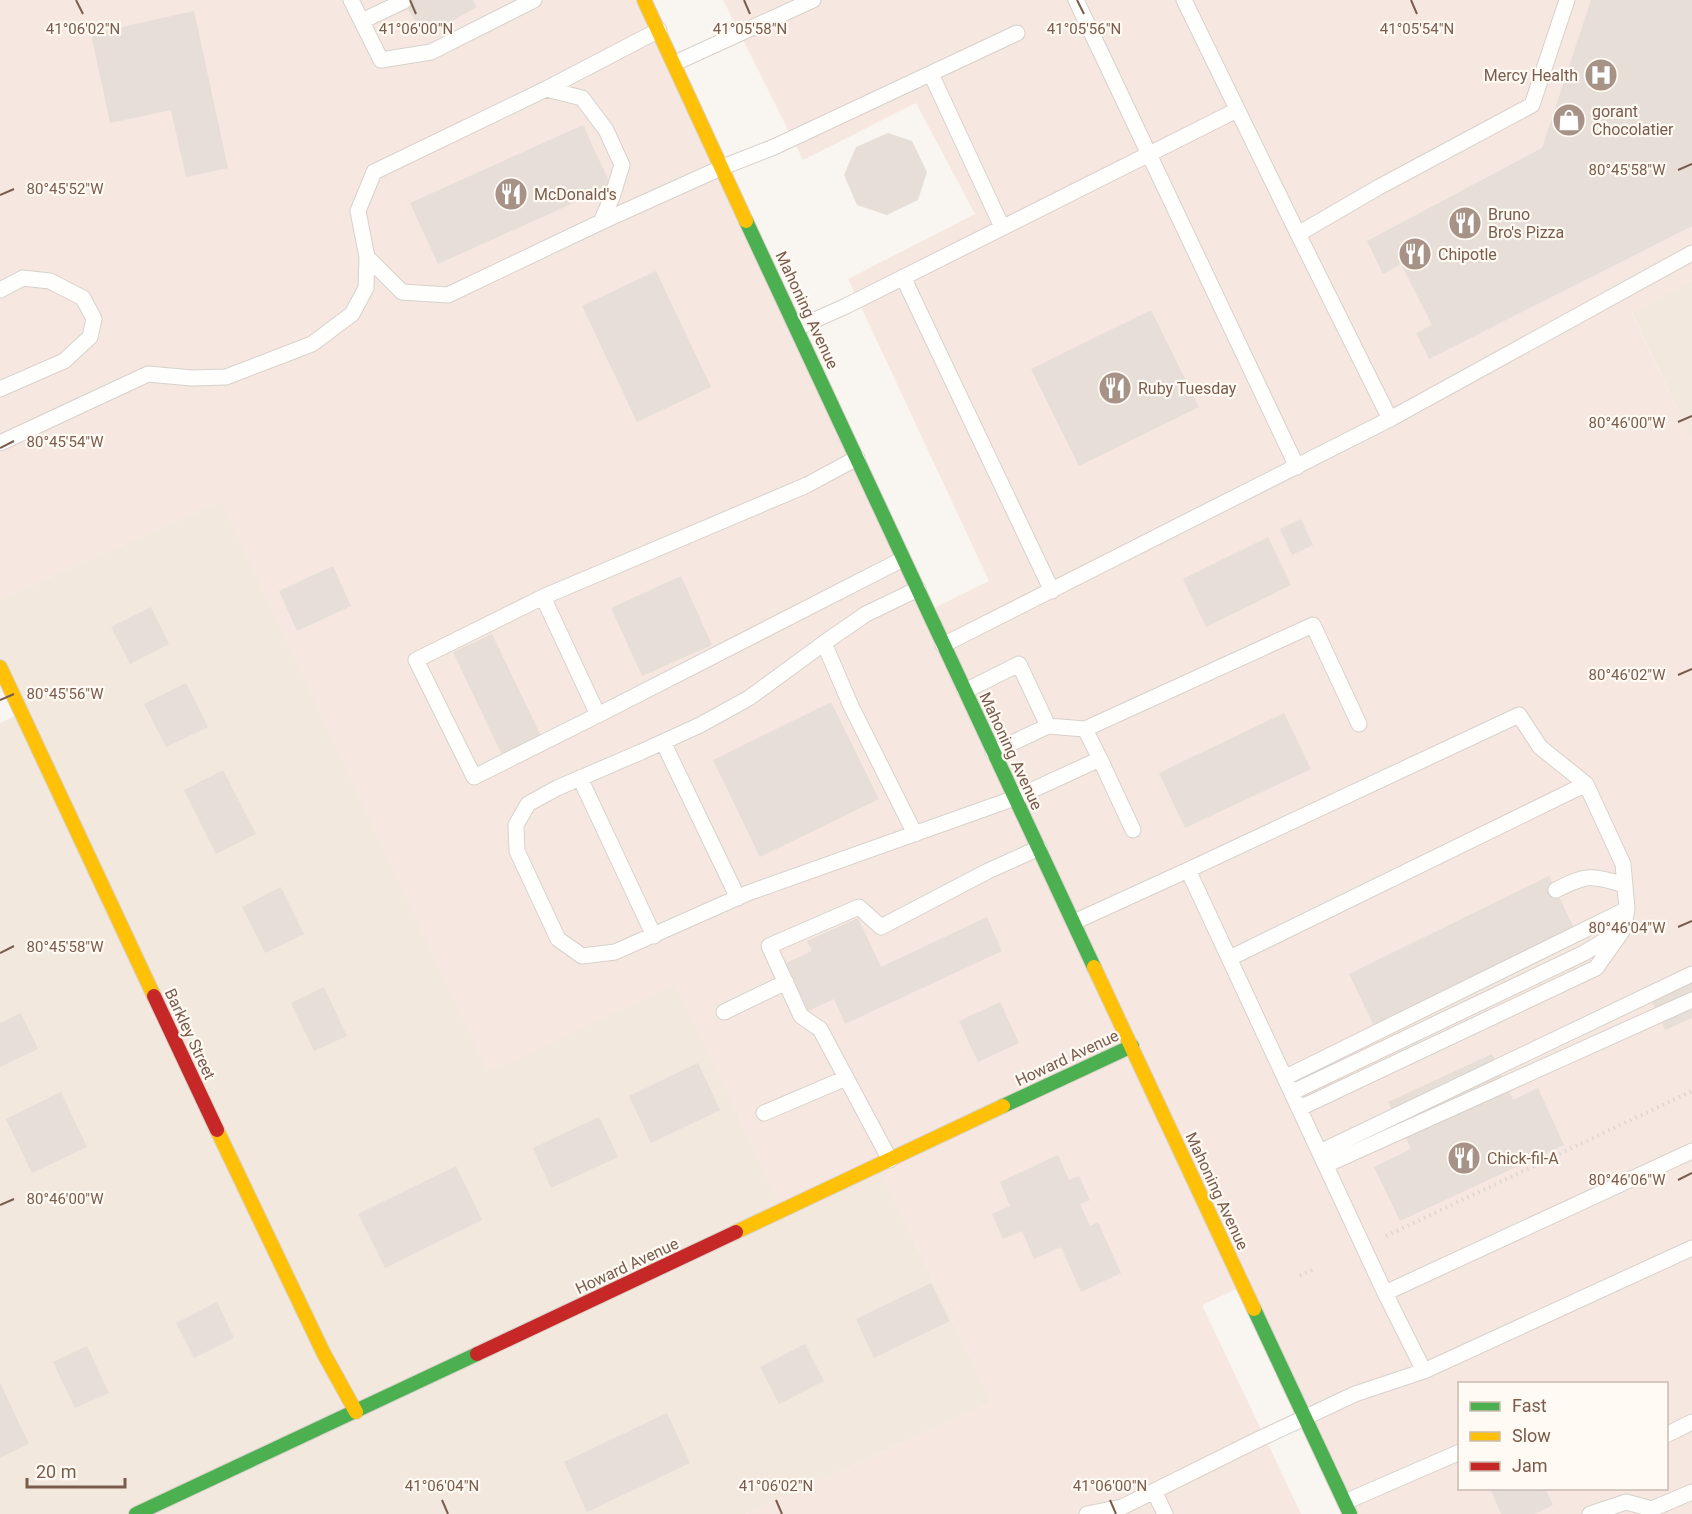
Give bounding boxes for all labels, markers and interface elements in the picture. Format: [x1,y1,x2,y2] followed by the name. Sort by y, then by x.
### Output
[46,20,120,38] text: 41°06'02"N
[379,20,453,38] text: 41°06'00"N
[713,20,787,38] text: 41°05'58"N
[1047,20,1121,38] text: 41°05'56"N
[1380,20,1454,38] text: 41°05'54"N
[1583,57,1619,93] hospital icon: Mercy Health
[1484,66,1578,85] place label: Mercy Health
[1551,102,1587,138] shop icon: gorant Chocolatier
[1592,102,1674,139] place label: gorant Chocolatier
[1589,161,1665,179] text: 80°45'58"W
[493,176,529,212] restaurant icon: McDonald's
[27,180,103,198] text: 80°45'52"W
[534,185,617,204] place label: McDonald's
[1447,205,1483,241] restaurant icon: Bruno Bro's Pizza
[1488,205,1564,242] place label: Bruno Bro's Pizza
[1397,236,1433,272] restaurant icon: Chipotle
[1438,245,1497,264] place label: Chipotle
[771,248,843,372] street label: Mahoning Avenue
[1097,370,1133,406] restaurant icon: Ruby Tuesday
[1138,379,1237,398] place label: Ruby Tuesday
[1589,414,1665,432] text: 80°46'00"W
[27,433,103,451] text: 80°45'54"W
[1589,666,1665,684] text: 80°46'02"W
[27,685,103,703] text: 80°45'56"W
[975,689,1047,813] street label: Mahoning Avenue
[1589,919,1665,937] text: 80°46'04"W
[27,938,103,956] text: 80°45'58"W
[161,985,219,1083] street label: Barkley Street
[1012,1026,1122,1090] street label: Howard Avenue
[1181,1129,1253,1253] street label: Mahoning Avenue
[1446,1140,1482,1176] restaurant icon: Chick-fil-A
[1487,1149,1559,1168] place label: Chick-fil-A
[1589,1171,1665,1189] text: 80°46'06"W
[27,1190,103,1208] text: 80°46'00"W
[572,1234,682,1298] street label: Howard Avenue
[1458,1382,1668,1490] legend
[1512,1395,1547,1416] text: Fast
[1512,1425,1551,1446] text: Slow
[27,1451,124,1489] scale bar
[1512,1455,1548,1476] text: Jam
[36,1461,76,1482] text: 20 m
[405,1477,479,1495] text: 41°06'04"N
[739,1477,813,1495] text: 41°06'02"N
[1073,1477,1147,1495] text: 41°06'00"N

